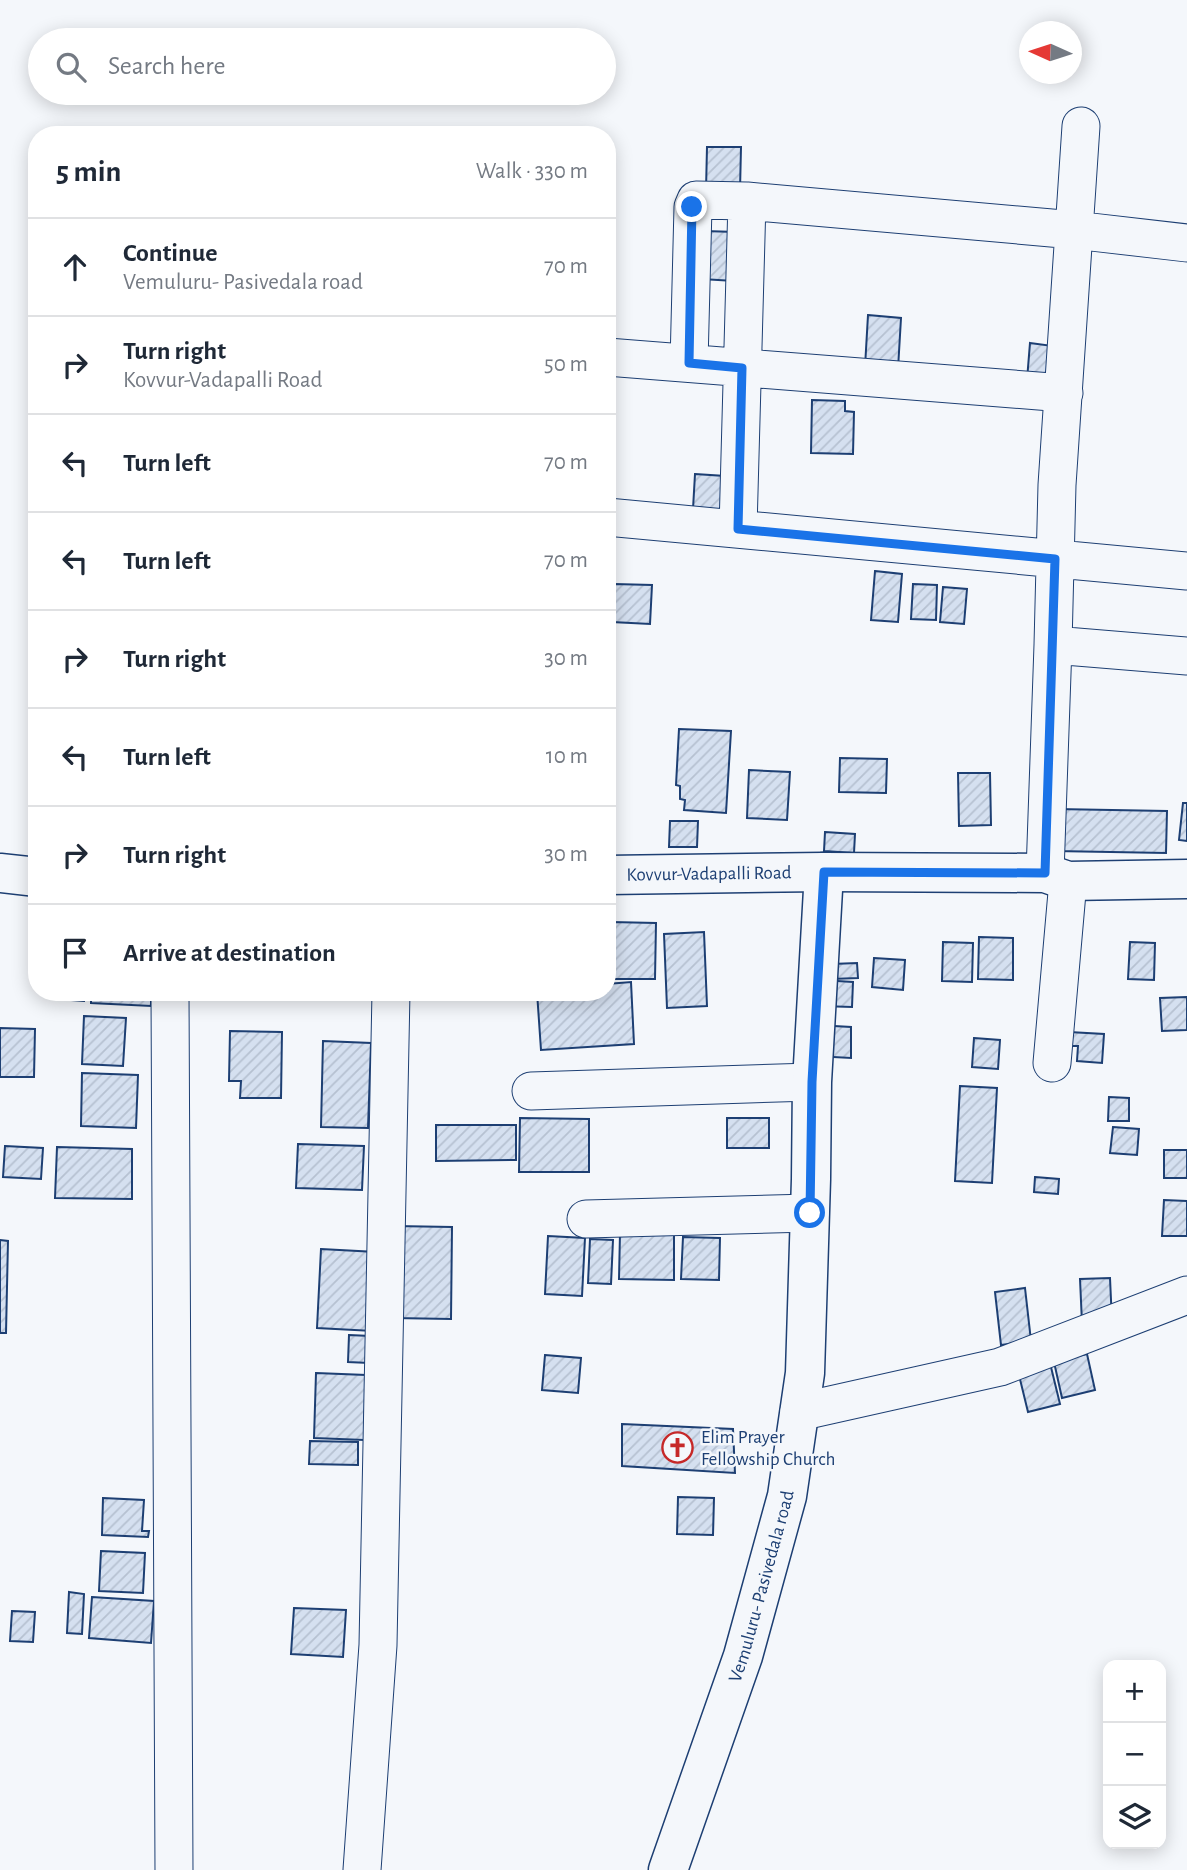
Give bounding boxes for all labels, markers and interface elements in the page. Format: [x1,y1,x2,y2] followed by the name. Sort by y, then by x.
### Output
[1019,21,1082,84] north arrow
[28,28,616,105] search box
[52,48,90,86] icon: search
[108,53,226,79] text: Search here
[56,157,121,187] text: 5 min
[476,160,588,183] text: Walk · 330 m
[676,191,707,222] route end
[123,240,218,266] text: Continue
[56,248,94,286] icon: ahead
[544,255,588,278] text: 70 m
[123,271,363,294] text: Vemuluru- Pasivedala road
[123,338,226,364] text: Turn right
[56,346,94,384] icon: right
[544,353,588,376] text: 50 m
[123,369,323,392] text: Kovvur-Vadapalli Road
[56,444,94,482] icon: left
[123,450,211,476] text: Turn left
[544,451,588,474] text: 70 m
[56,542,94,580] icon: left
[123,548,211,574] text: Turn left
[544,549,588,572] text: 70 m
[56,640,94,678] icon: right
[123,646,226,672] text: Turn right
[544,647,588,670] text: 30 m
[56,738,94,776] icon: left
[123,744,211,770] text: Turn left
[546,745,588,768] text: 10 m
[56,836,94,874] icon: right
[123,842,226,868] text: Turn right
[544,843,588,866] text: 30 m
[626,863,792,884] street label: Kovvur-Vadapalli Road
[56,934,94,972] icon: arrive
[123,940,336,966] text: Arrive at destination
[794,1197,825,1228] route start
[701,1428,835,1469] place label: Elim Prayer Fellowship Church
[661,1431,695,1465] church icon: Elim Prayer Fellowship Church
[725,1489,797,1685] street label: Vemuluru- Pasivedala road
[1103,1660,1166,1849] map controls
[1103,1660,1166,1723] button: +
[1103,1723,1166,1786] button: −
[1103,1786,1166,1849] button: layers

